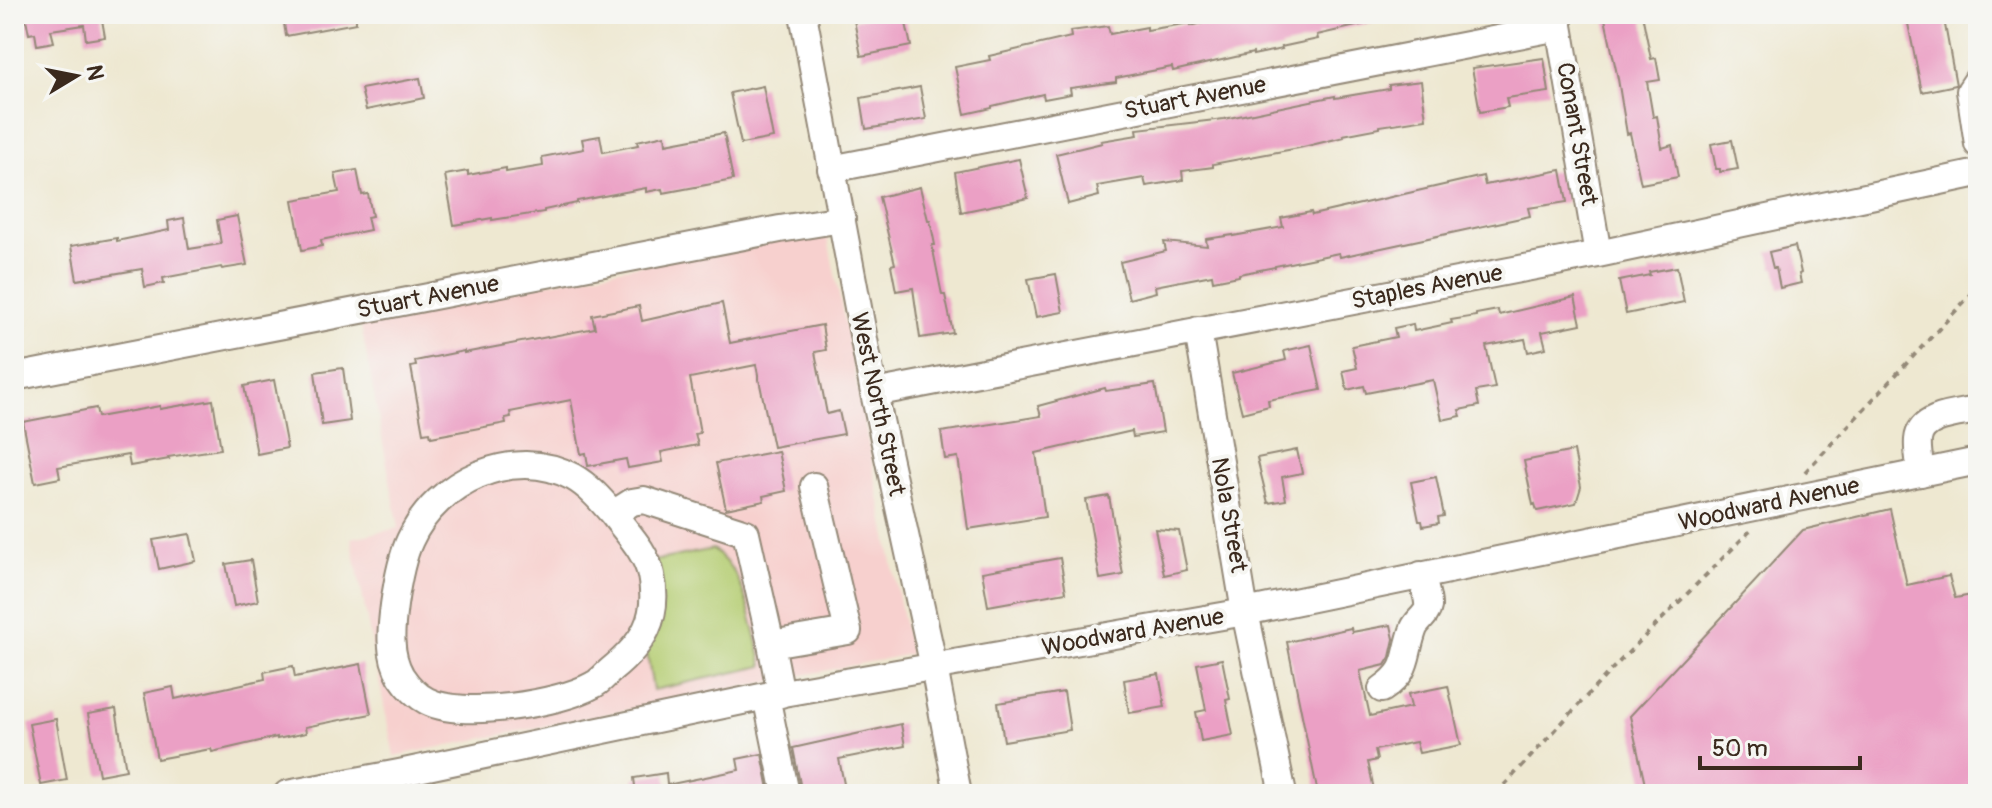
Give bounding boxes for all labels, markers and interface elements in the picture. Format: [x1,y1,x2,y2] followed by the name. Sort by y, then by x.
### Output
[36,36,116,116] north arrow
[1550,60,1604,208] street label: Conant Street
[80,63,110,83] text: N
[1121,70,1269,126] street label: Stuart Avenue
[1349,258,1505,316] street label: Staples Avenue
[354,269,502,325] street label: Stuart Avenue
[844,310,912,499] street label: West North Street
[1205,455,1253,575] street label: Nola Street
[1676,471,1862,537] street label: Woodward Avenue
[1040,602,1226,662] street label: Woodward Avenue
[1700,720,1860,770] scale bar
[1712,734,1768,763] text: 50 m

